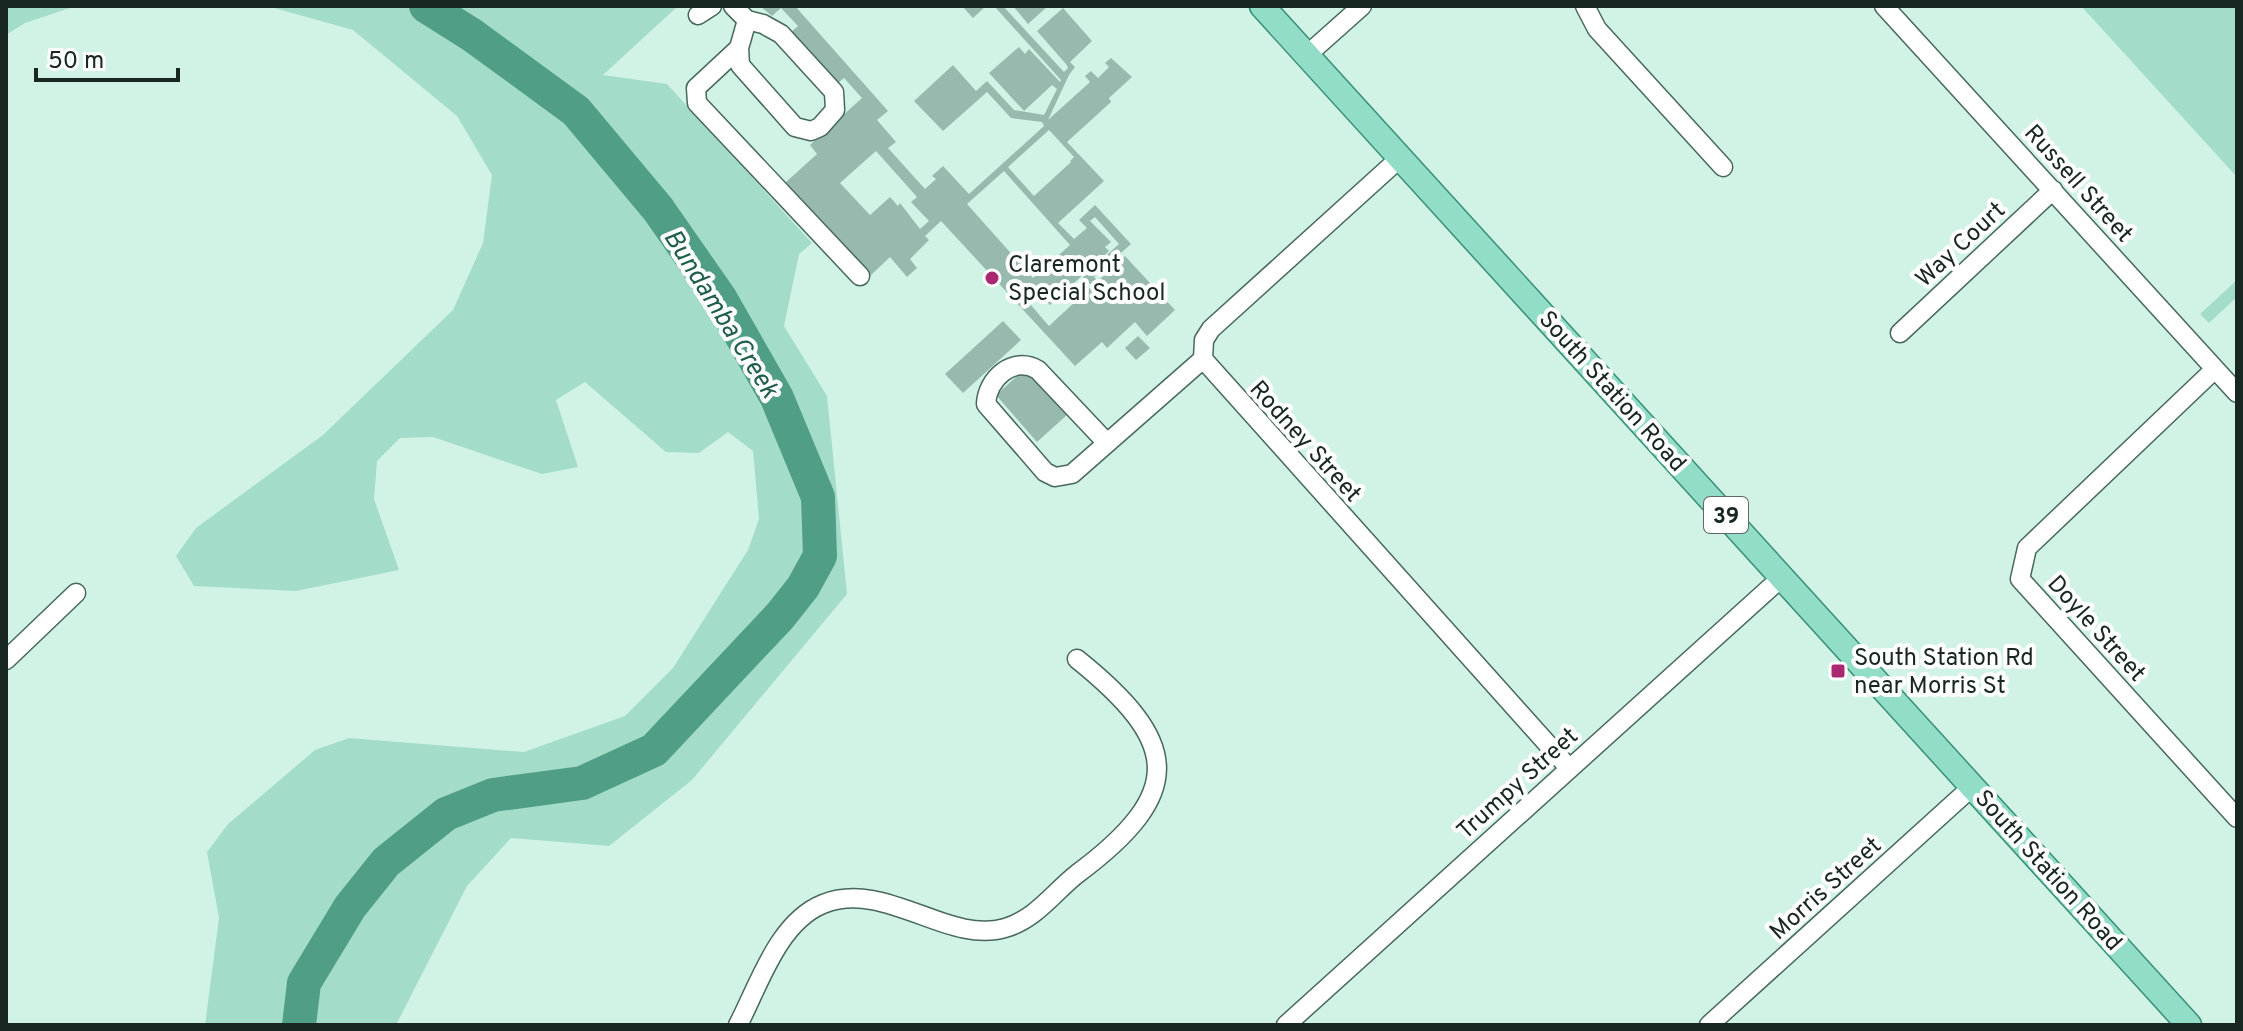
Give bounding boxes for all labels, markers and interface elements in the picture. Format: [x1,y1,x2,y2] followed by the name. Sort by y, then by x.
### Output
[36,32,178,82] scale bar
[48,47,104,77] text: 50 m
[2017,119,2138,250] street label: Russell Street
[1910,196,2013,295] street label: Way Court
[655,224,785,406] water label: Bundamba Creek
[1008,251,1166,309] place label: Claremont Special School
[983,269,1001,287] marker: Claremont Special School
[1531,306,1692,479] street label: South Station Road
[1242,375,1367,509] street label: Rodney Street
[1704,497,1748,533] road number: 39
[2040,570,2151,689] street label: Doyle Street
[1854,644,2034,702] place label: South Station Rd near Morris St
[1829,662,1847,680] marker: South Station Rd near Morris St
[1451,722,1585,847] street label: Trumpy Street
[1967,785,2128,958] street label: South Station Road
[1764,831,1888,948] street label: Morris Street

